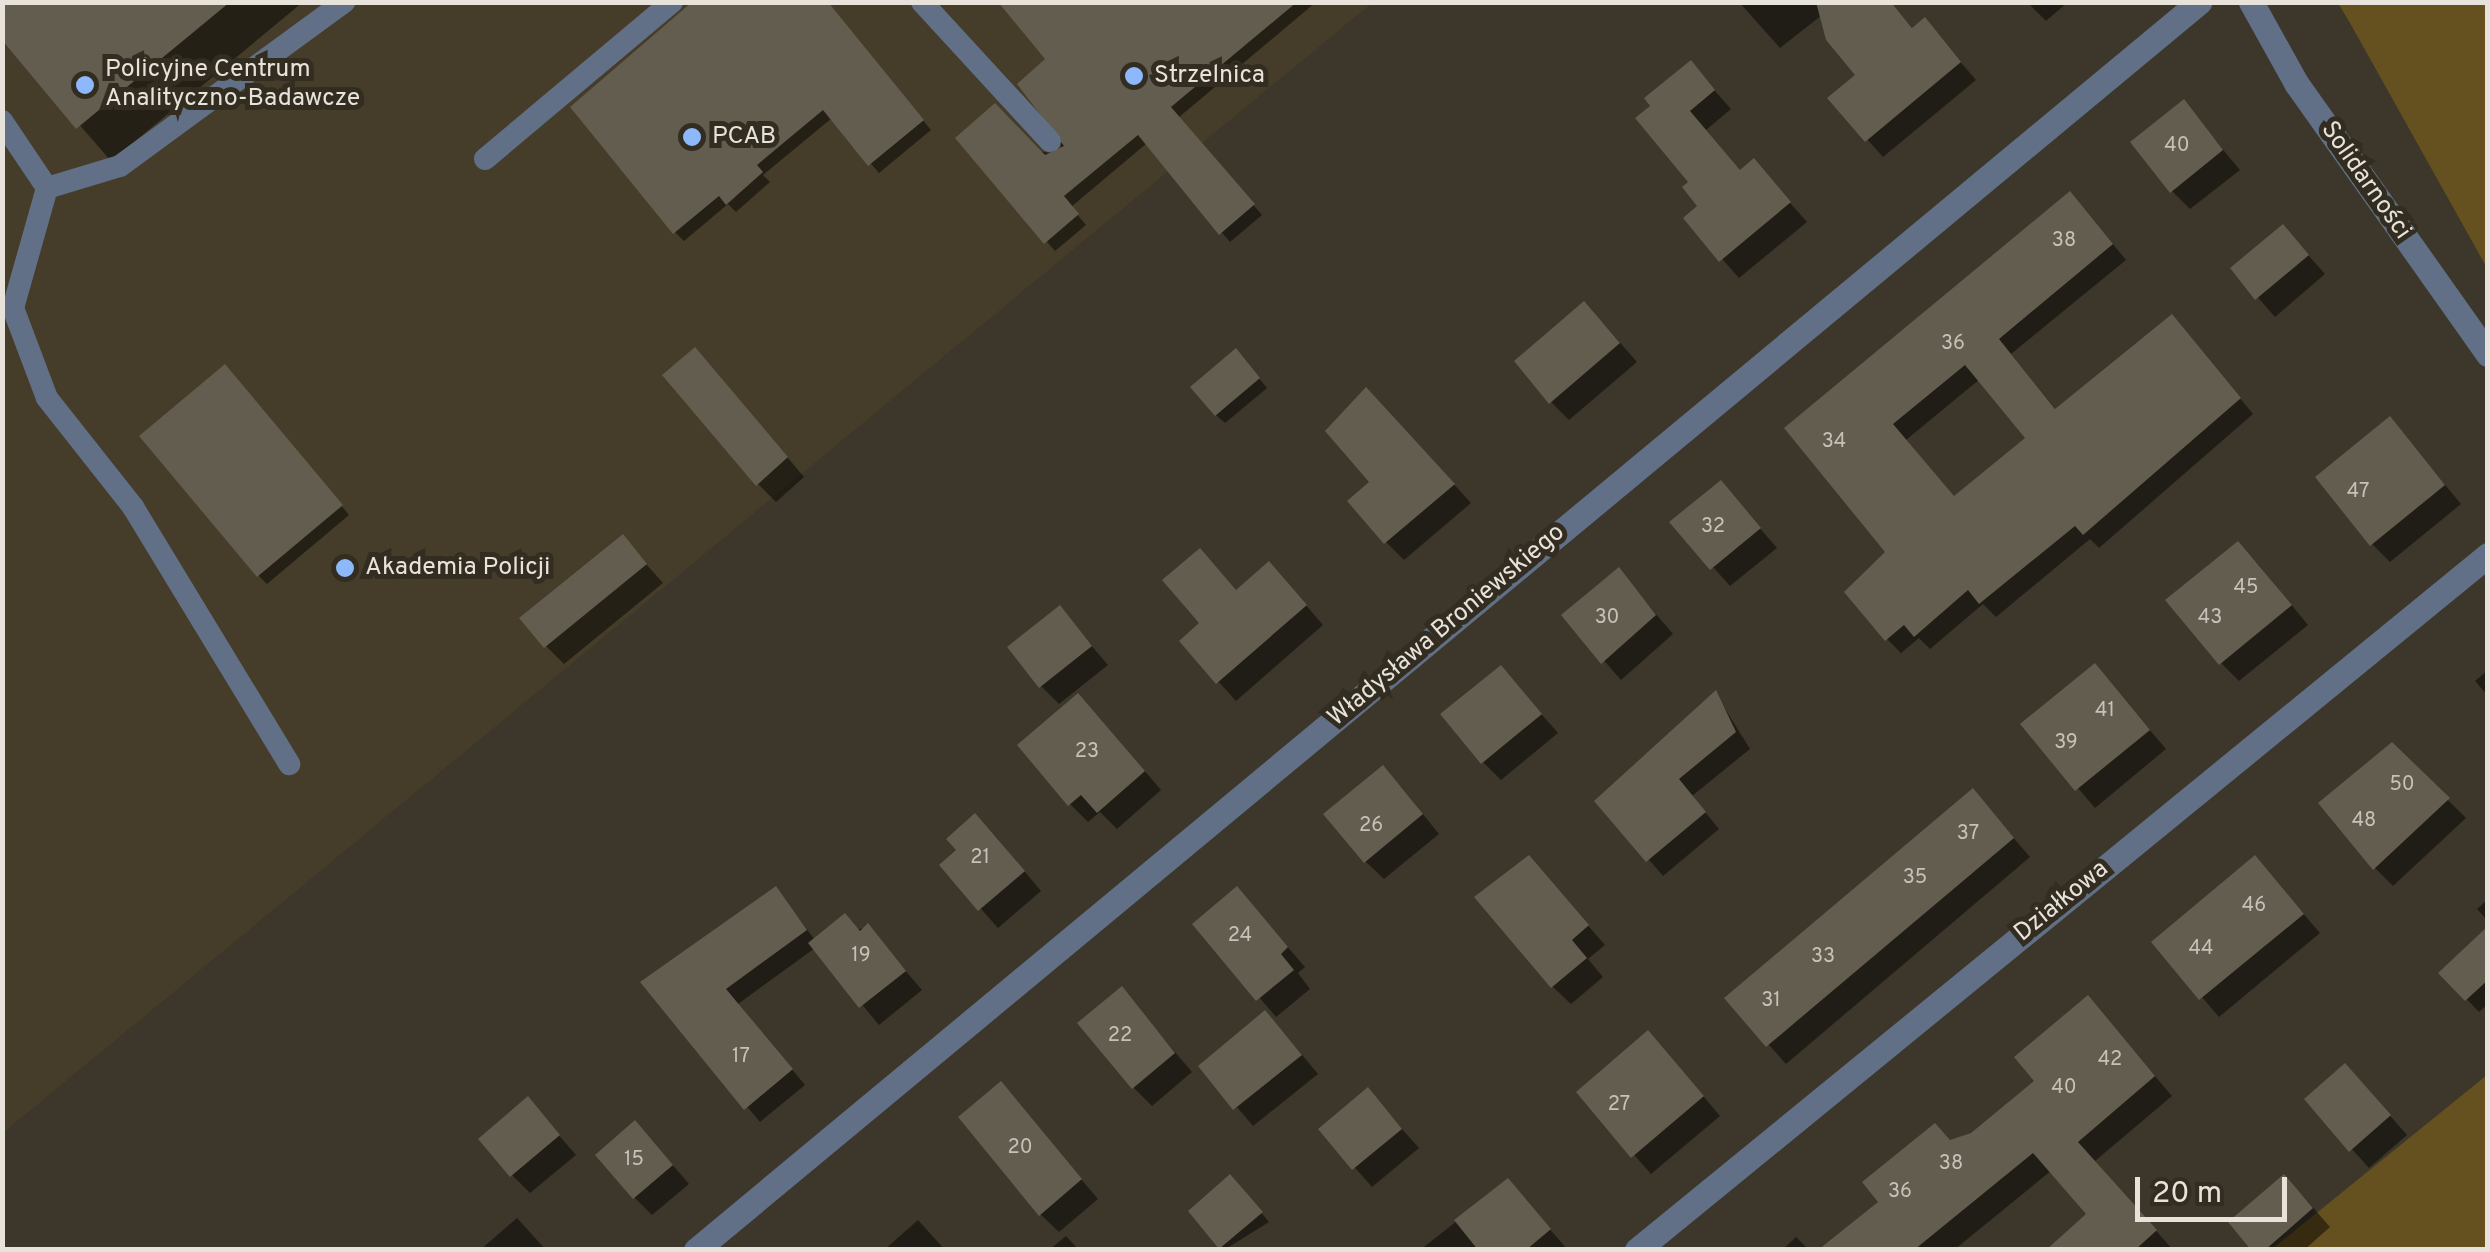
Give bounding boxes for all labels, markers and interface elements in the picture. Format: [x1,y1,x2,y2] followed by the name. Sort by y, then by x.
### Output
[105,56,360,115] place label: Policyjne Centrum Analityczno-Badawcze
[1154,61,1265,91] place label: Strzelnica
[1123,65,1145,87] marker: Strzelnica
[74,74,96,96] marker: Policyjne Centrum Analityczno-Badawcze
[2313,116,2417,246] street label: Solidarności
[712,122,776,152] place label: PCAB
[681,126,703,148] marker: PCAB
[2164,134,2190,158] house number: 40
[2052,229,2076,253] house number: 38
[1941,332,1965,356] house number: 36
[1822,430,1846,454] house number: 34
[2347,480,2369,504] house number: 47
[1701,515,1725,539] house number: 32
[1323,518,1571,734] street label: Władysława Broniewskiego
[365,553,550,583] place label: Akademia Policji
[334,557,356,579] marker: Akademia Policji
[2234,576,2258,600] house number: 45
[1595,606,1619,630] house number: 30
[2198,606,2222,630] house number: 43
[2095,699,2115,723] house number: 41
[2054,731,2078,755] house number: 39
[1075,740,1099,764] house number: 23
[2389,773,2415,797] house number: 50
[2352,809,2376,833] house number: 48
[1359,814,1383,838] house number: 26
[1957,822,1979,846] house number: 37
[970,846,990,870] house number: 21
[2009,855,2115,949] street label: Działkowa
[1903,866,1927,890] house number: 35
[2242,894,2266,918] house number: 46
[1228,924,1252,948] house number: 24
[2189,937,2213,961] house number: 44
[851,944,871,968] house number: 19
[1811,945,1835,969] house number: 33
[1761,989,1781,1013] house number: 31
[1108,1024,1132,1048] house number: 22
[732,1045,750,1069] house number: 17
[2098,1048,2122,1072] house number: 42
[2051,1076,2077,1100] house number: 40
[1608,1093,1630,1117] house number: 27
[1007,1136,1033,1160] house number: 20
[624,1148,644,1172] house number: 15
[1939,1152,1963,1176] house number: 38
[2140,1157,2292,1219] scale bar
[2152,1176,2222,1213] text: 20 m
[1888,1180,1912,1204] house number: 36

